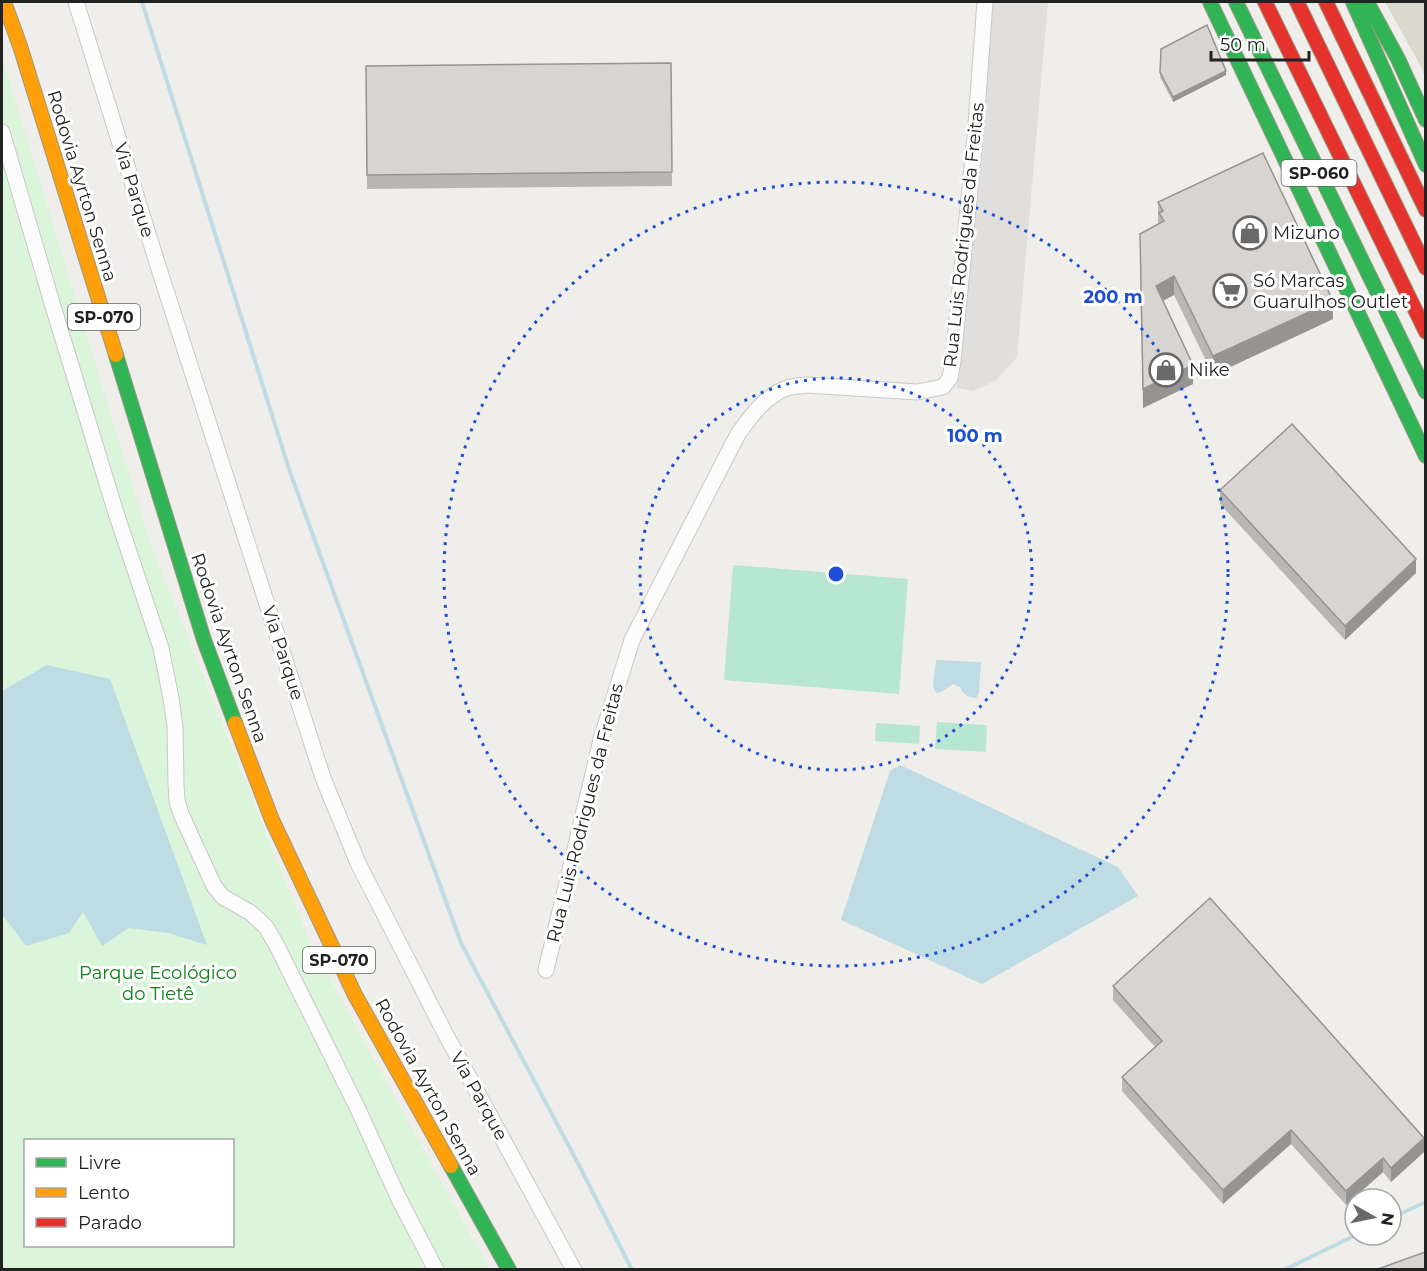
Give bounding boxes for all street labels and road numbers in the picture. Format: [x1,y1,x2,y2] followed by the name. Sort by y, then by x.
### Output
[42,88,122,284] street label: Rodovia Ayrton Senna
[939,101,989,369] street label: Rua Luis Rodrigues da Freitas
[109,140,159,240] street label: Via Parque
[1282,160,1356,186] road number: SP-060
[68,304,140,330] road number: SP-070
[186,550,272,746] street label: Rodovia Ayrton Senna
[257,603,309,703] street label: Via Parque
[542,681,628,945] street label: Rua Luis Rodrigues da Freitas
[303,947,375,973] road number: SP-070
[370,995,486,1179] street label: Rodovia Ayrton Senna
[446,1048,512,1144] street label: Via Parque

